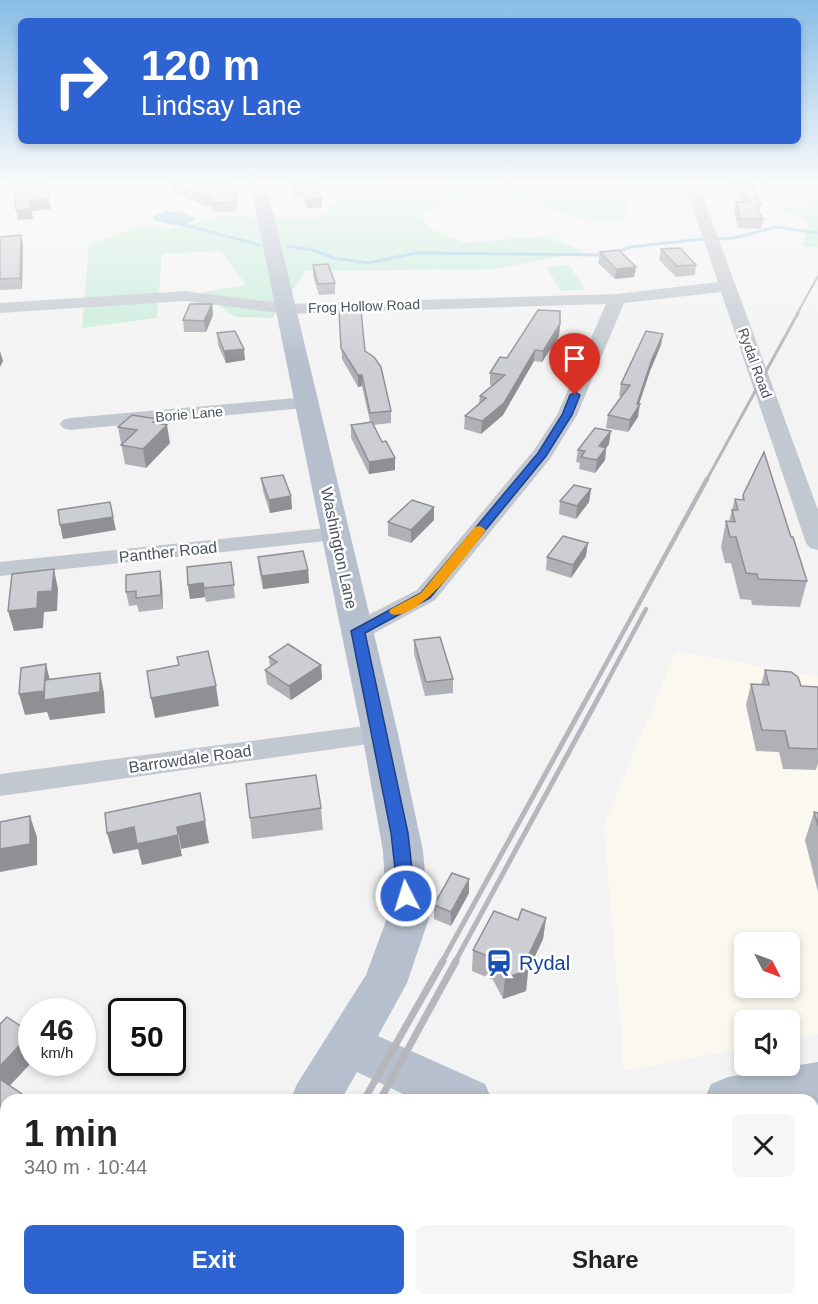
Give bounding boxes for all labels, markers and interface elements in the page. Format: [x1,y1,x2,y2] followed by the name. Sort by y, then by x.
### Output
[42,42,120,120] icon: right
[141,42,260,89] text: 120 m
[141,91,302,121] text: Lindsay Lane
[308,296,420,316] street label: Frog Hollow Road
[735,326,775,400] street label: Rydal Road
[549,333,600,395] pin
[558,342,591,375] icon: arrive
[155,403,224,425] street label: Borie Lane
[318,486,360,610] street label: Washington Lane
[118,538,218,566] street label: Panther Road
[128,742,252,776] street label: Barrowdale Road
[374,864,438,928] position arrow
[734,932,800,998] north arrow
[734,932,800,1076] map controls
[484,948,514,978] station icon: Rydal
[519,952,570,974] place label: Rydal
[108,998,186,1076] speed limit sign: 50
[734,1010,800,1076] button: sound
[40,1013,74,1046] text: 46
[41,1044,73,1061] text: km/h
[24,1113,118,1154] text: 1 min
[732,1114,795,1177] button: close
[24,1156,147,1178] text: 340 m · 10:44
[24,1225,404,1294] button: Exit
[416,1225,795,1294] button: Share

